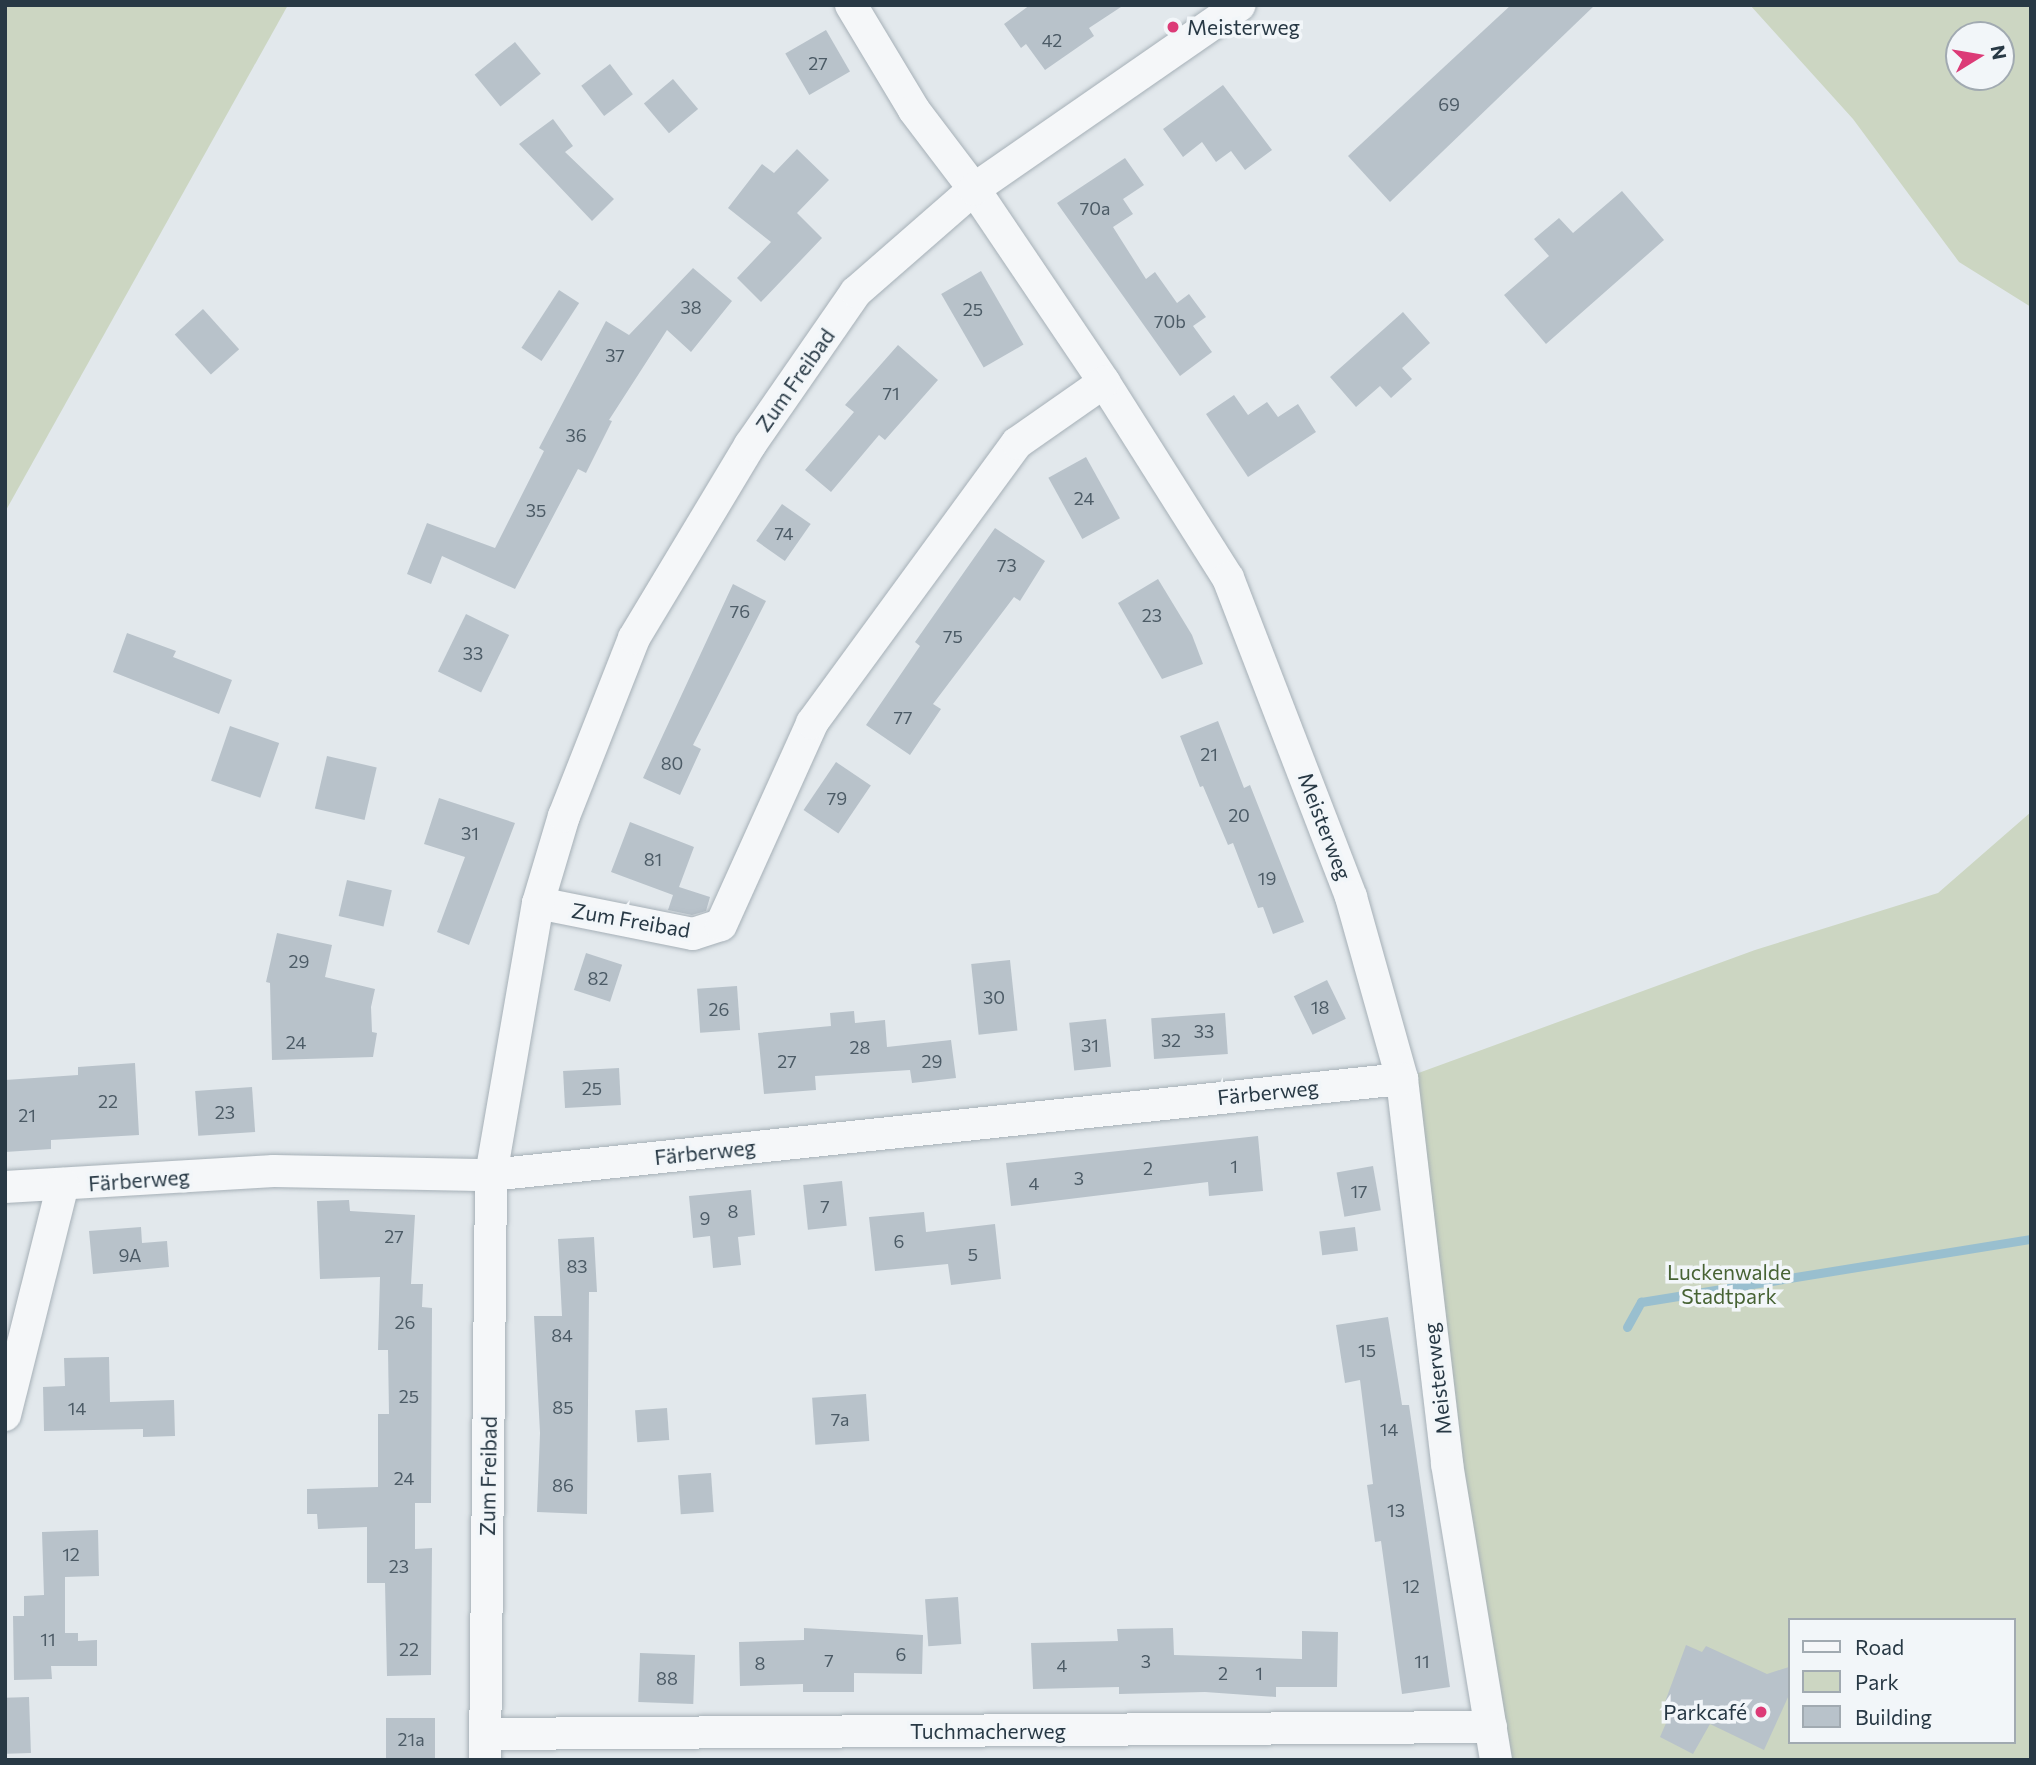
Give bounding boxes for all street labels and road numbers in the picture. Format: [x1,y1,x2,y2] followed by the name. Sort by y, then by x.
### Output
[750,324,840,436] street label: Zum Freibad
[1293,769,1357,883] street label: Meisterweg
[570,897,692,943] street label: Zum Freibad
[1216,1074,1320,1110] street label: Färberweg
[653,1134,757,1170] street label: Färberweg
[87,1164,191,1196] street label: Färberweg
[1418,1321,1456,1437] street label: Meisterweg
[474,1416,502,1536] street label: Zum Freibad
[910,1718,1066,1744] street label: Tuchmacherweg

